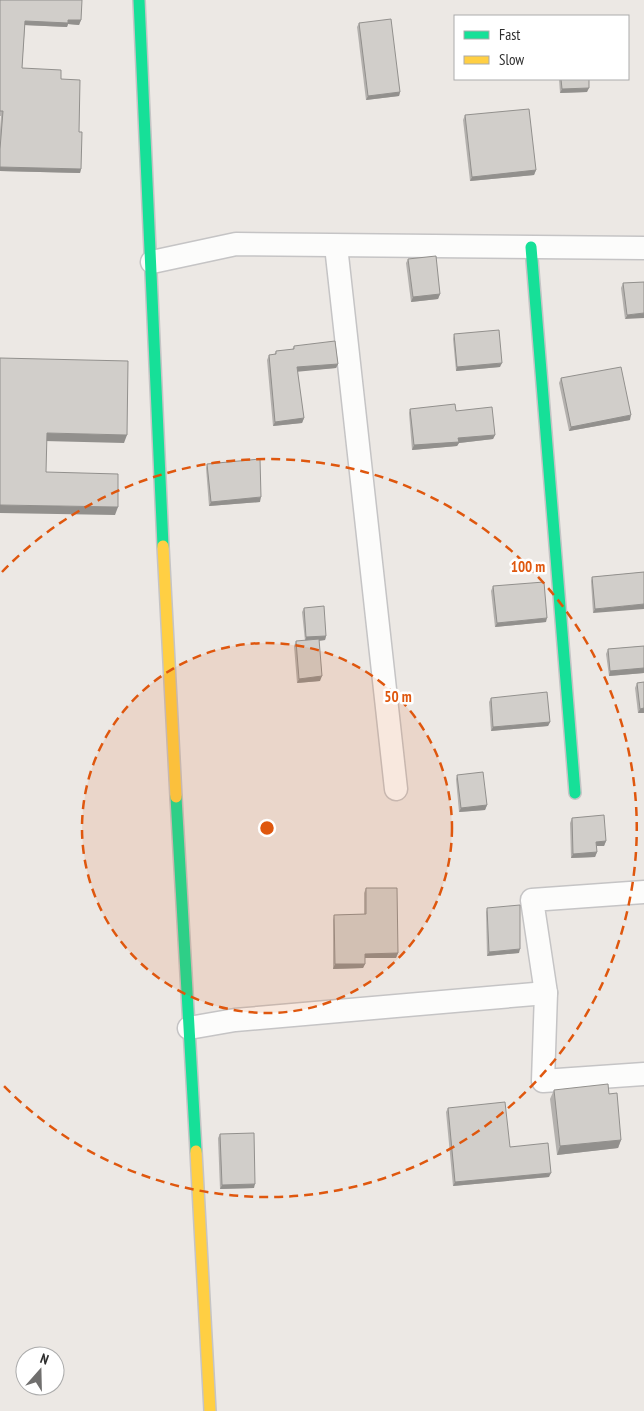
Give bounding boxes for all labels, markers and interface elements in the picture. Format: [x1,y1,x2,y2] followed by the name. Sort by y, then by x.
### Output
[454,15,629,80] legend
[499,25,520,44] text: Fast
[499,50,524,69] text: Slow
[511,557,545,576] text: 100 m
[384,687,412,706] text: 50 m
[258,819,276,837] centre of rings
[15,1346,65,1396] north arrow
[38,1349,51,1369] text: N

